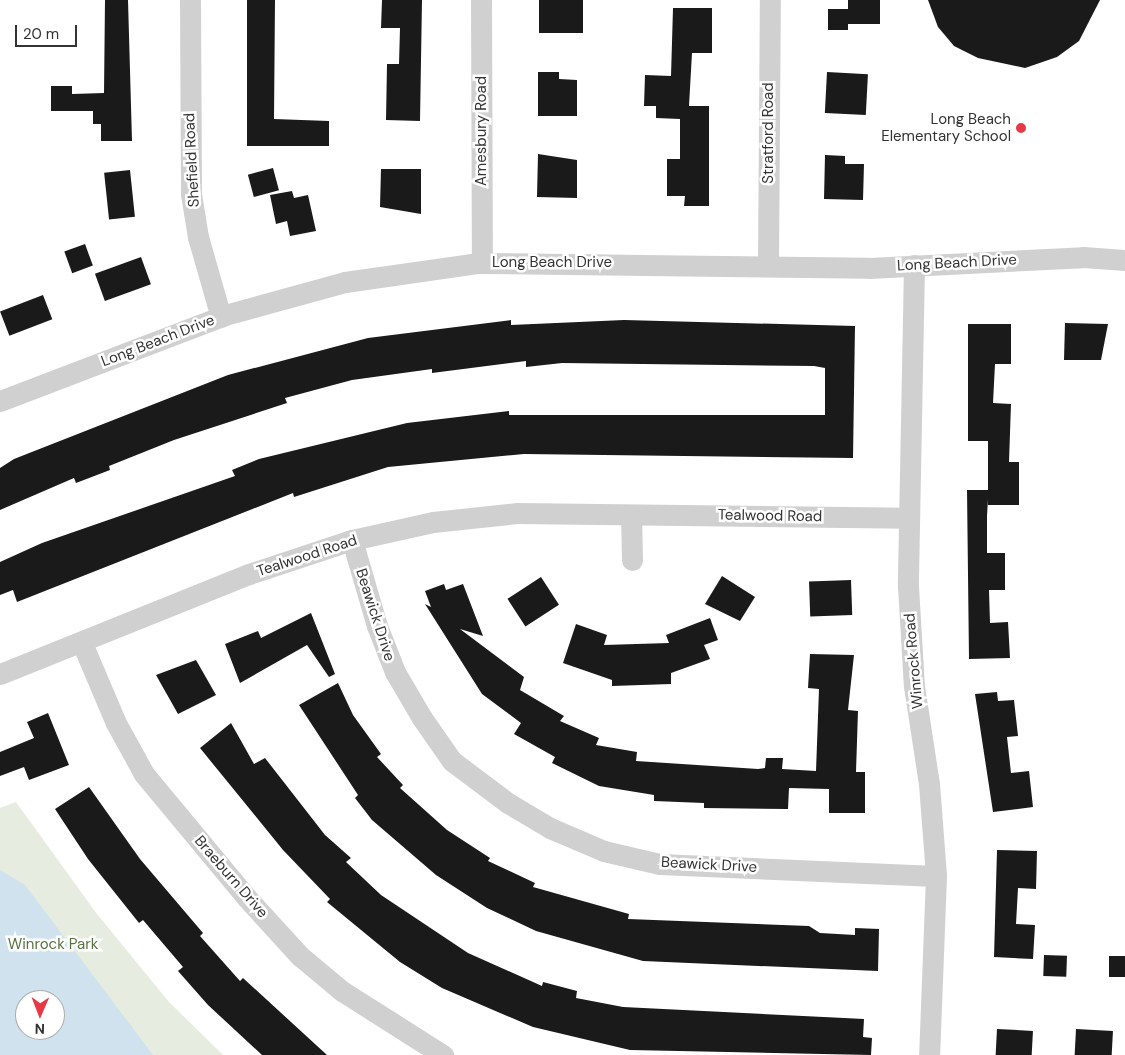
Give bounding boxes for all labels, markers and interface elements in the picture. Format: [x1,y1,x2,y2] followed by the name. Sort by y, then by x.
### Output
[18,15,80,47] scale bar
[23,24,59,44] text: 20 m
[473,76,491,186] street label: Amesbury Road
[760,82,778,184] street label: Stratford Road
[881,110,1011,145] place label: Long Beach Elementary School
[181,112,203,208] street label: Shefield Road
[1015,122,1027,134] marker: Long Beach Elementary School
[897,251,1017,275] street label: Long Beach Drive
[492,254,612,272] street label: Long Beach Drive
[99,311,217,371] street label: Long Beach Drive
[718,506,822,526] street label: Tealwood Road
[255,531,359,581] street label: Tealwood Road
[352,566,398,664] street label: Beawick Drive
[901,612,927,710] street label: Winrock Road
[190,832,272,922] street label: Braeburn Drive
[660,853,758,877] street label: Beawick Drive
[8,936,98,954] park label: Winrock Park
[15,990,65,1040] north arrow
[34,1020,45,1038] text: N

